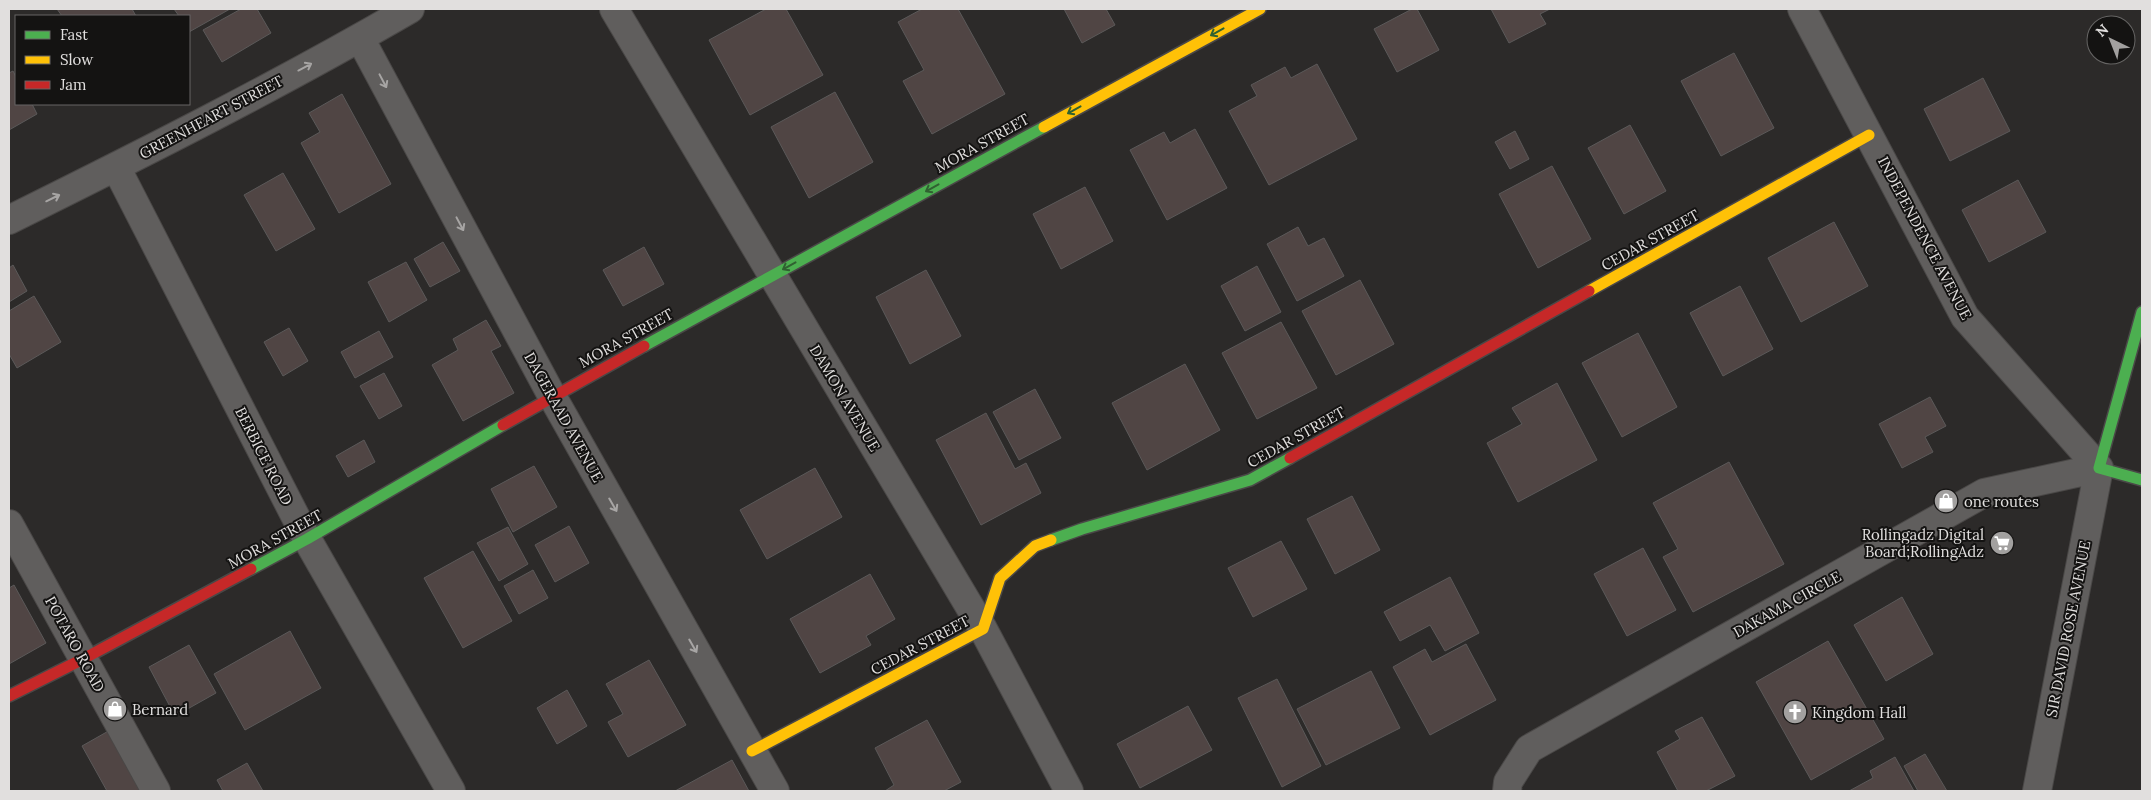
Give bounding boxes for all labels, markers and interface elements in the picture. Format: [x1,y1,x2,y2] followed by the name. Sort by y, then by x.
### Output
[15,15,190,105] legend
[2086,15,2136,65] north arrow
[2092,20,2112,41] text: N
[60,25,88,44] text: Fast
[1210,28,1225,37] one-way arrow
[60,50,93,69] text: Slow
[298,62,313,72] one-way arrow
[136,71,286,163] street label: GREENHEART STREET
[378,73,388,88] one-way arrow
[59,75,87,94] text: Jam
[1067,105,1082,115] one-way arrow
[932,109,1033,177] street label: MORA STREET
[1874,153,1976,323] street label: INDEPENDENCE AVENUE
[924,183,939,193] one-way arrow
[45,193,60,203] one-way arrow
[1598,205,1703,275] street label: CEDAR STREET
[455,216,465,231] one-way arrow
[782,261,797,271] one-way arrow
[576,304,677,372] street label: MORA STREET
[806,341,884,455] street label: DAMON AVENUE
[520,349,608,485] street label: DAGERAAD AVENUE
[1244,402,1349,472] street label: CEDAR STREET
[231,404,297,508] street label: BERBICE ROAD
[1933,488,1959,514] shop icon: one routes
[1964,492,2039,511] place label: one routes
[608,497,618,512] one-way arrow
[225,505,326,573] street label: MORA STREET
[1862,525,1984,561] place label: Rollingadz Digital Board;RollingAdz
[1989,530,2015,556] supermarket icon: Rollingadz Digital Board;RollingAdz
[2042,539,2094,719] street label: SIR DAVID ROSE AVENUE
[1730,566,1844,642] street label: DAKAMA CIRCLE
[41,593,109,695] street label: POTARO ROAD
[867,611,973,679] street label: CEDAR STREET
[688,639,698,654] one-way arrow
[102,696,128,722] shop icon: Bernard
[1782,699,1808,725] church icon: Kingdom Hall
[132,700,188,719] place label: Bernard
[1812,703,1906,722] place label: Kingdom Hall

